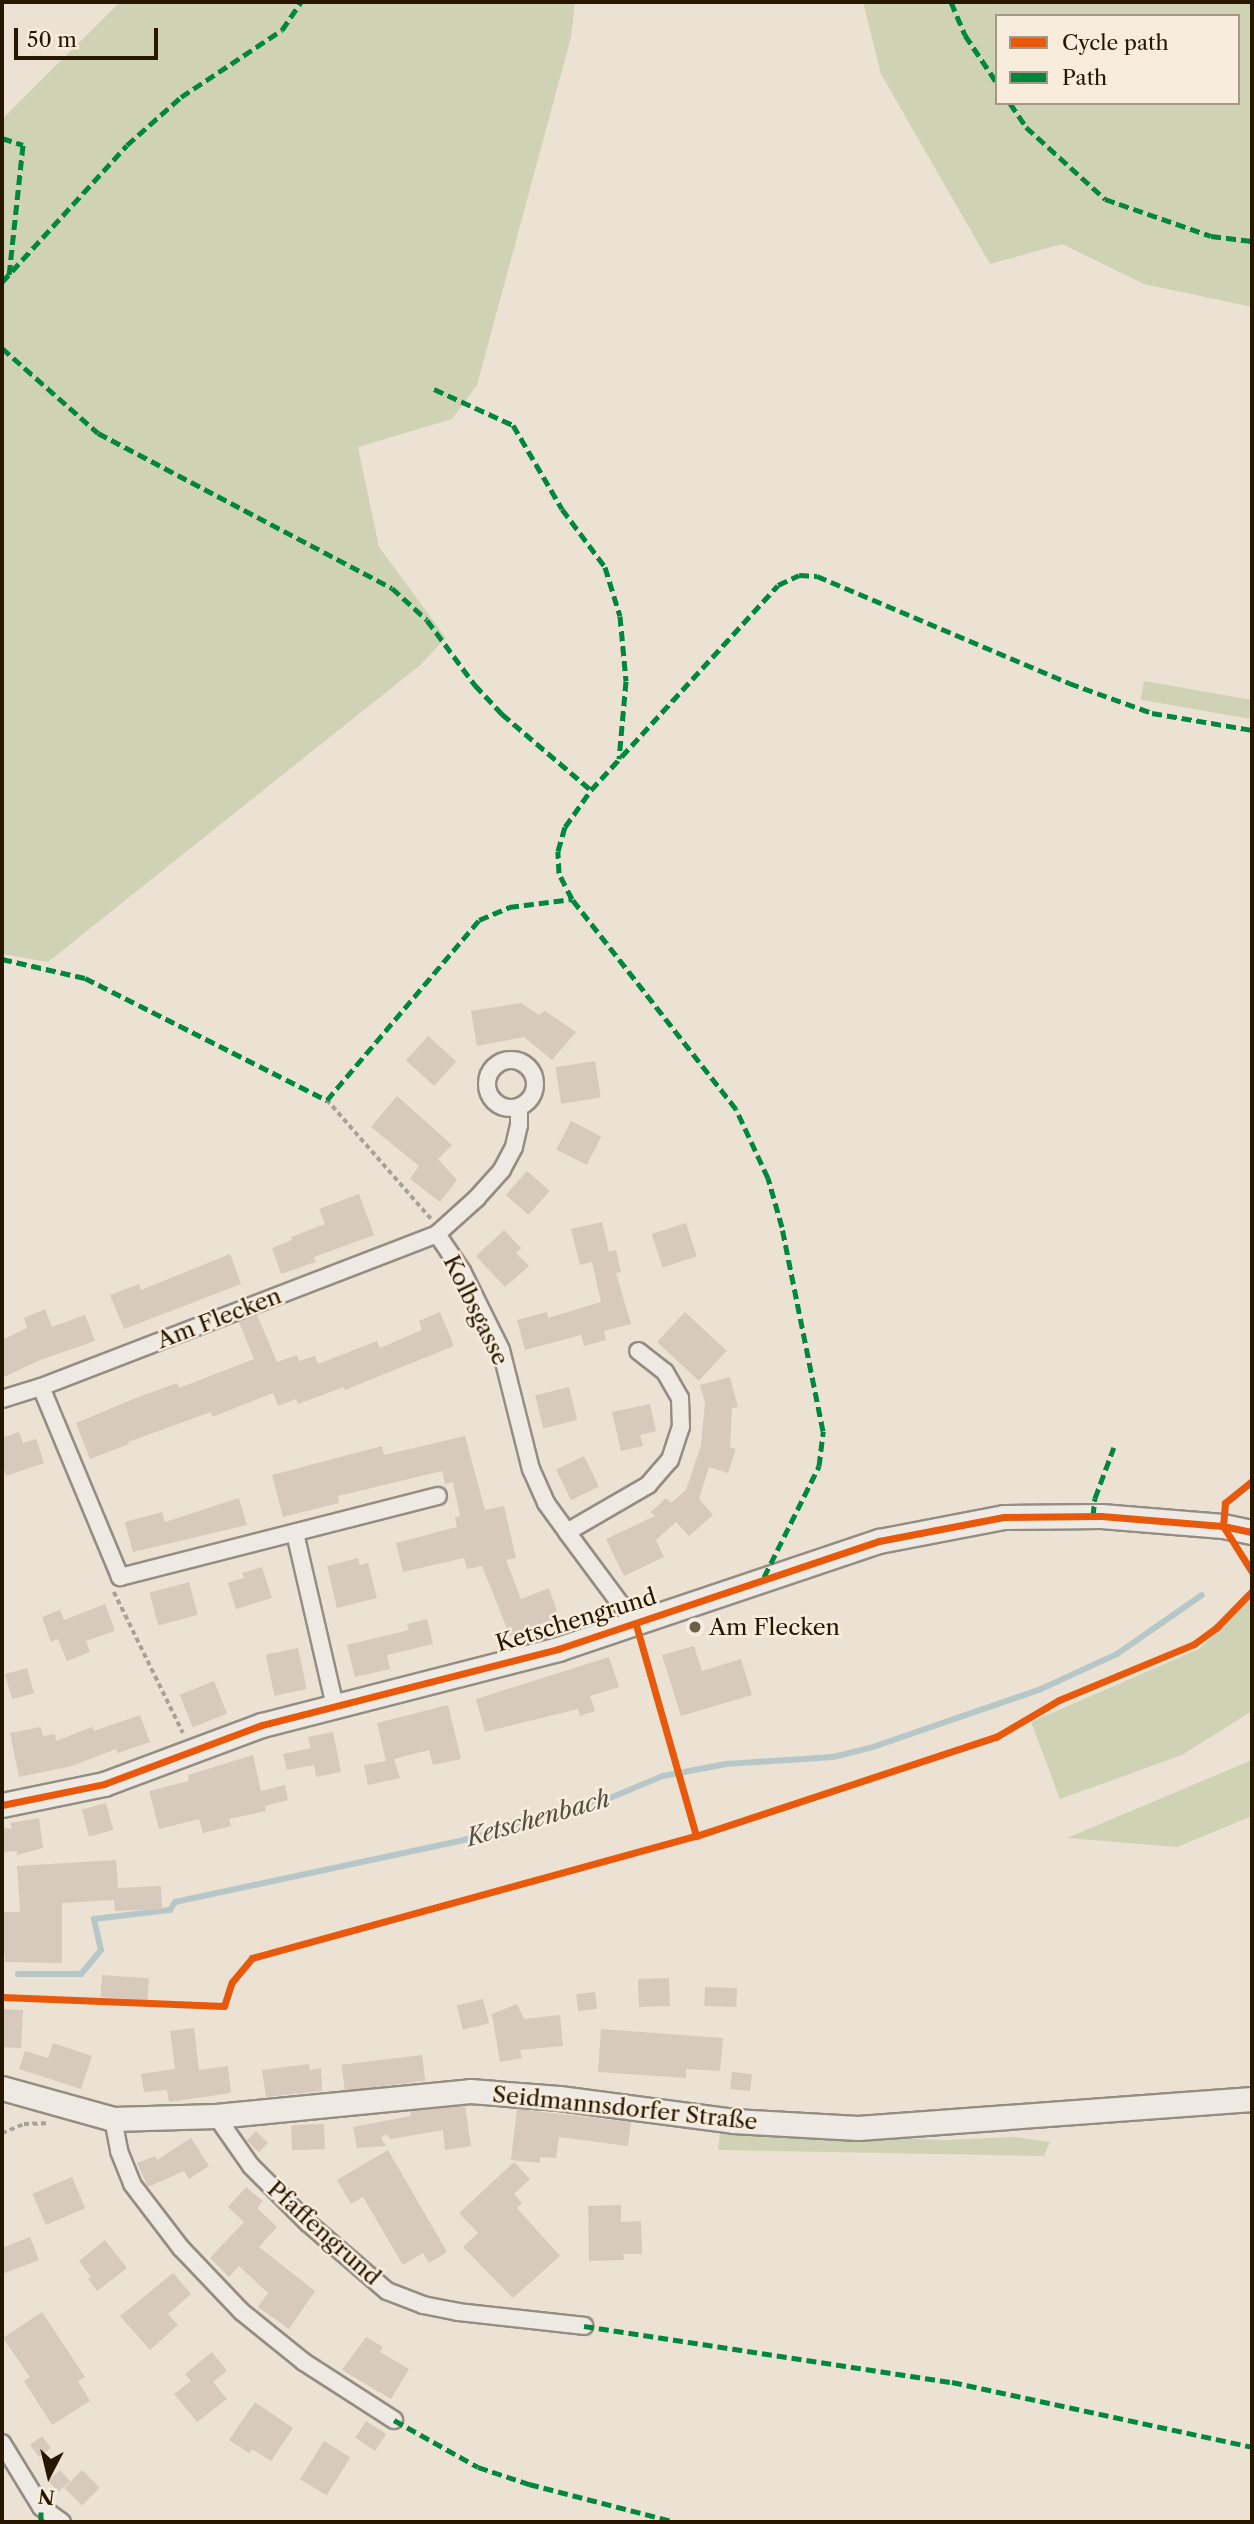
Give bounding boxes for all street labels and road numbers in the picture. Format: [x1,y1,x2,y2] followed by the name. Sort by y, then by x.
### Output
[438,1250,514,1370] street label: Kolbsgasse
[153,1282,285,1354] street label: Am Flecken
[492,1582,660,1658] street label: Ketschengrund
[491,2080,759,2136] street label: Seidmannsdorfer Straße
[262,2175,386,2291] street label: Pfaffengrund

